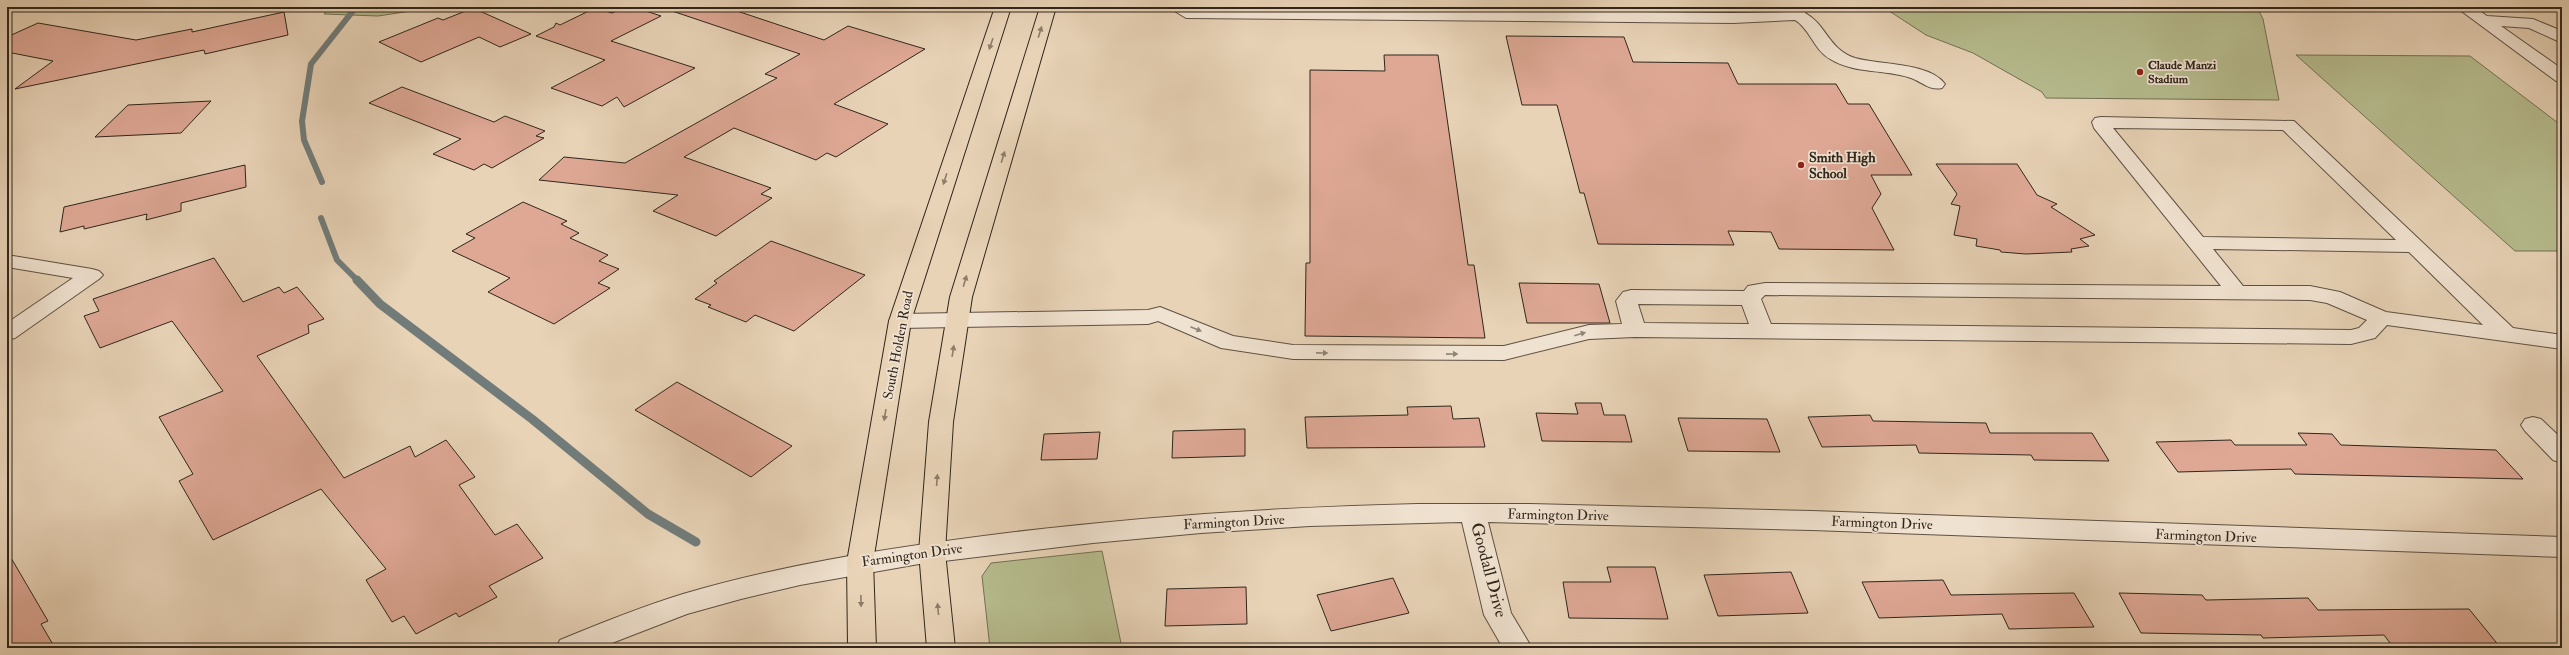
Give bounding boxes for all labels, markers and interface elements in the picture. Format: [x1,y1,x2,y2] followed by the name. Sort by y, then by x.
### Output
[1037,26,1043,38] one-way arrow
[988,38,994,50] one-way arrow
[2148,58,2217,87] place label: Claude Manzi Stadium
[2135,67,2145,77] marker: Claude Manzi Stadium
[1809,149,1876,182] place label: Smith High School
[1000,151,1006,163] one-way arrow
[1796,160,1806,170] marker: Smith High School
[942,174,948,186] one-way arrow
[962,275,968,287] one-way arrow
[879,289,917,401] street label: South Holden Road
[1190,326,1202,332] one-way arrow
[1574,331,1586,337] one-way arrow
[950,345,956,357] one-way arrow
[1316,350,1329,356] one-way arrow
[1446,351,1459,357] one-way arrow
[882,409,888,421] one-way arrow
[934,474,941,486] one-way arrow
[1507,506,1609,524] street label: Farmington Drive
[1183,511,1285,533] street label: Farmington Drive
[1831,513,1933,533] street label: Farmington Drive
[1466,520,1512,620] street label: Goodall Drive
[2155,526,2257,546] street label: Farmington Drive
[861,539,964,570] street label: Farmington Drive
[858,595,864,608] one-way arrow
[934,603,941,615] one-way arrow

